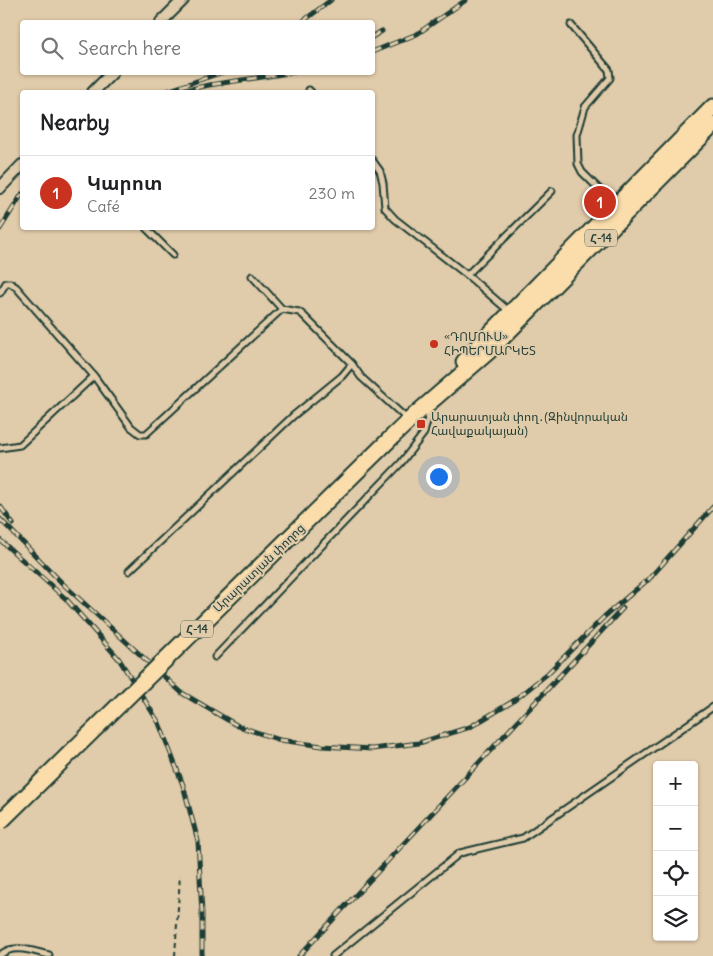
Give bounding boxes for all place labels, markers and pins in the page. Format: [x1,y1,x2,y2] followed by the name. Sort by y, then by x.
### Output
[584,183,616,221] pin: 1
[444,329,536,358] place label: «ԴՈՄՈՒՍ» ՀԻՊԵՐՄԱՐԿԵՏ
[428,338,440,350] marker: «ԴՈՄՈՒՍ» ՀԻՊԵՐՄԱՐԿԵՏ
[431,409,628,438] place label: Արարատյան փող․(Զինվորական Հավաքակայան)
[415,418,427,430] marker: Արարատյան փող․(Զինվորական Հավաքակայան)

